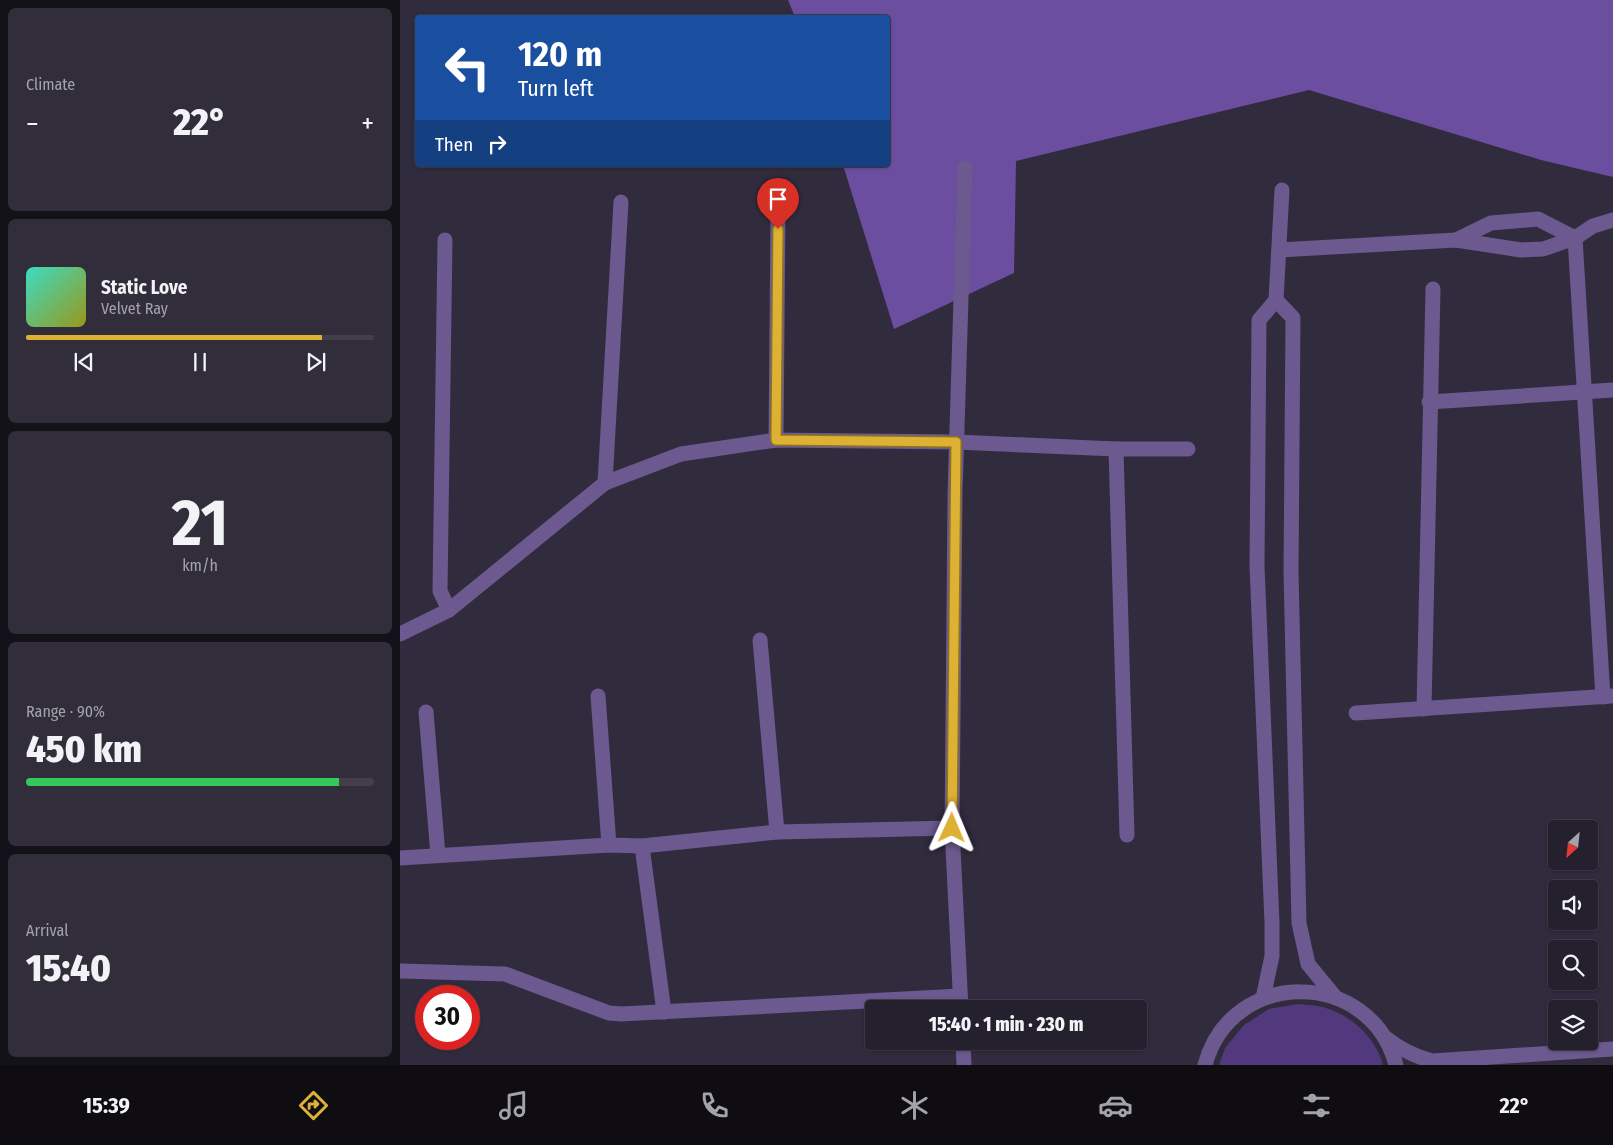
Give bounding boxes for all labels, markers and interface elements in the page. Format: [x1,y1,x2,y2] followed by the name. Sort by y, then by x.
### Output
[518,33,602,75] text: 120 m
[435,35,500,100] icon: left
[26,75,75,94] text: Climate
[518,75,594,102] text: Turn left
[173,99,227,145] text: 22°
[26,107,39,140] text: −
[361,107,374,140] text: +
[483,130,511,158] icon: right
[435,133,473,156] text: Then
[757,178,799,229] pin
[764,185,792,213] icon: arrive
[101,276,188,299] text: Static Love
[101,299,168,318] text: Velvet Ray
[70,348,98,376] icon: previous
[186,348,214,376] icon: pause
[302,348,330,376] icon: next
[172,484,228,562] text: 21
[182,556,218,575] text: km/h
[26,702,105,721] text: Range · 90%
[26,726,142,772] text: 450 km
[925,801,977,853] position arrow
[1548,820,1598,870] north arrow
[1548,820,1598,1050] map controls
[1548,880,1598,930] button: sound
[26,921,68,940] text: Arrival
[1548,940,1598,990] button: search
[26,945,111,991] text: 15:40
[415,985,480,1050] speed limit sign: 30
[1548,1000,1598,1050] button: layers
[929,1013,1083,1036] text: 15:40 · 1 min · 230 m
[296,1088,331,1123] icon: directions
[496,1088,531,1123] icon: music
[697,1088,732,1123] icon: phone
[897,1088,932,1123] icon: climate
[1098,1088,1133,1123] icon: car
[1299,1088,1334,1123] icon: filters
[83,1092,130,1119] text: 15:39
[1499,1092,1530,1119] text: 22°

